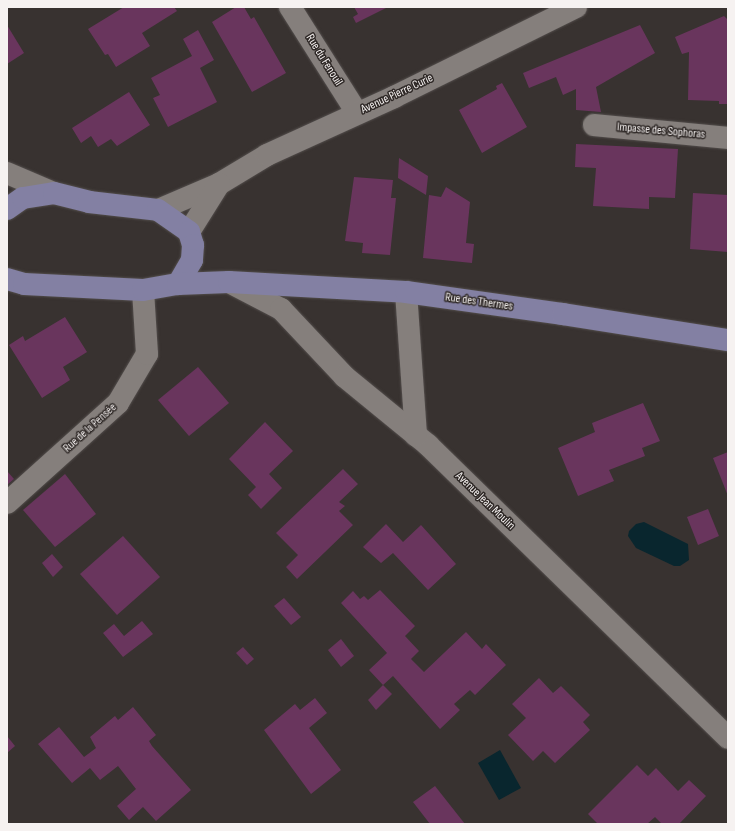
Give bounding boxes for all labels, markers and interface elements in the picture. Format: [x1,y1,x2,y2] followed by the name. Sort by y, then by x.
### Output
[303,32,345,88] street label: Rue du Fenouil
[359,71,435,117] street label: Avenue Pierre Curie
[616,120,706,142] street label: Impasse des Sophoras
[444,290,514,314] street label: Rue des Thermes
[60,400,120,456] street label: Rue de la Pensée
[452,469,518,533] street label: Avenue Jean Moulin

